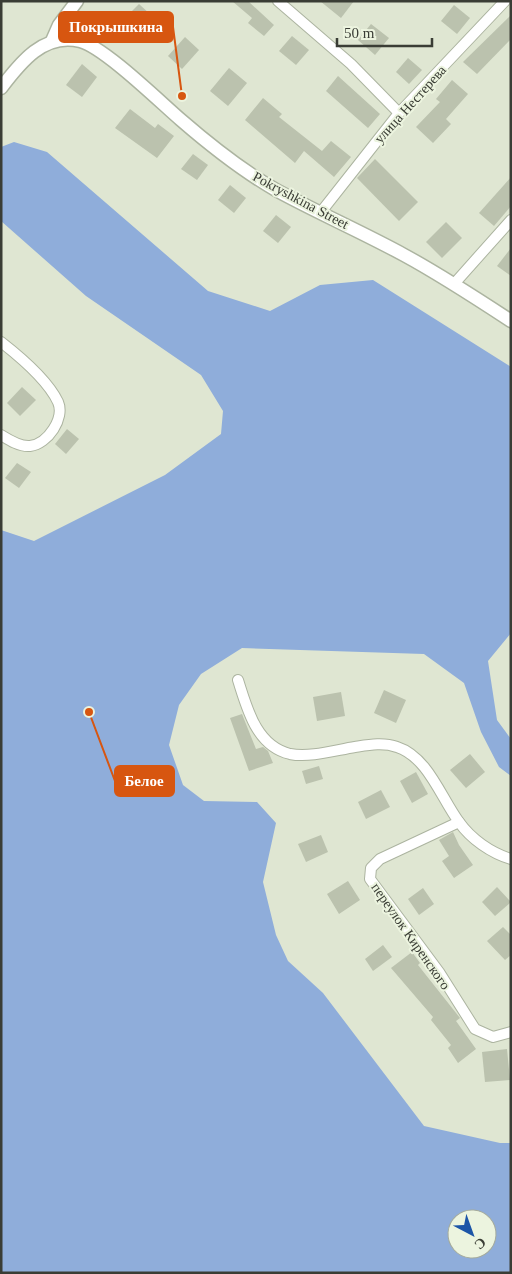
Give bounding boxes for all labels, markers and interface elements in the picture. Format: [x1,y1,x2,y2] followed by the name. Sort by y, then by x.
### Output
[59,12,173,42] callout: Покрышкина
[337,15,432,47] scale bar
[69,19,163,35] text: Покрышкина
[344,25,375,41] text: 50 m
[372,62,450,146] street label: улица Нестерева
[250,169,351,232] street label: Pokryshkina Street
[115,766,174,796] callout: Белое
[124,773,164,789] text: Белое
[368,880,453,992] street label: переулок Киренского
[447,1209,497,1259] north arrow
[471,1234,489,1252] text: С

